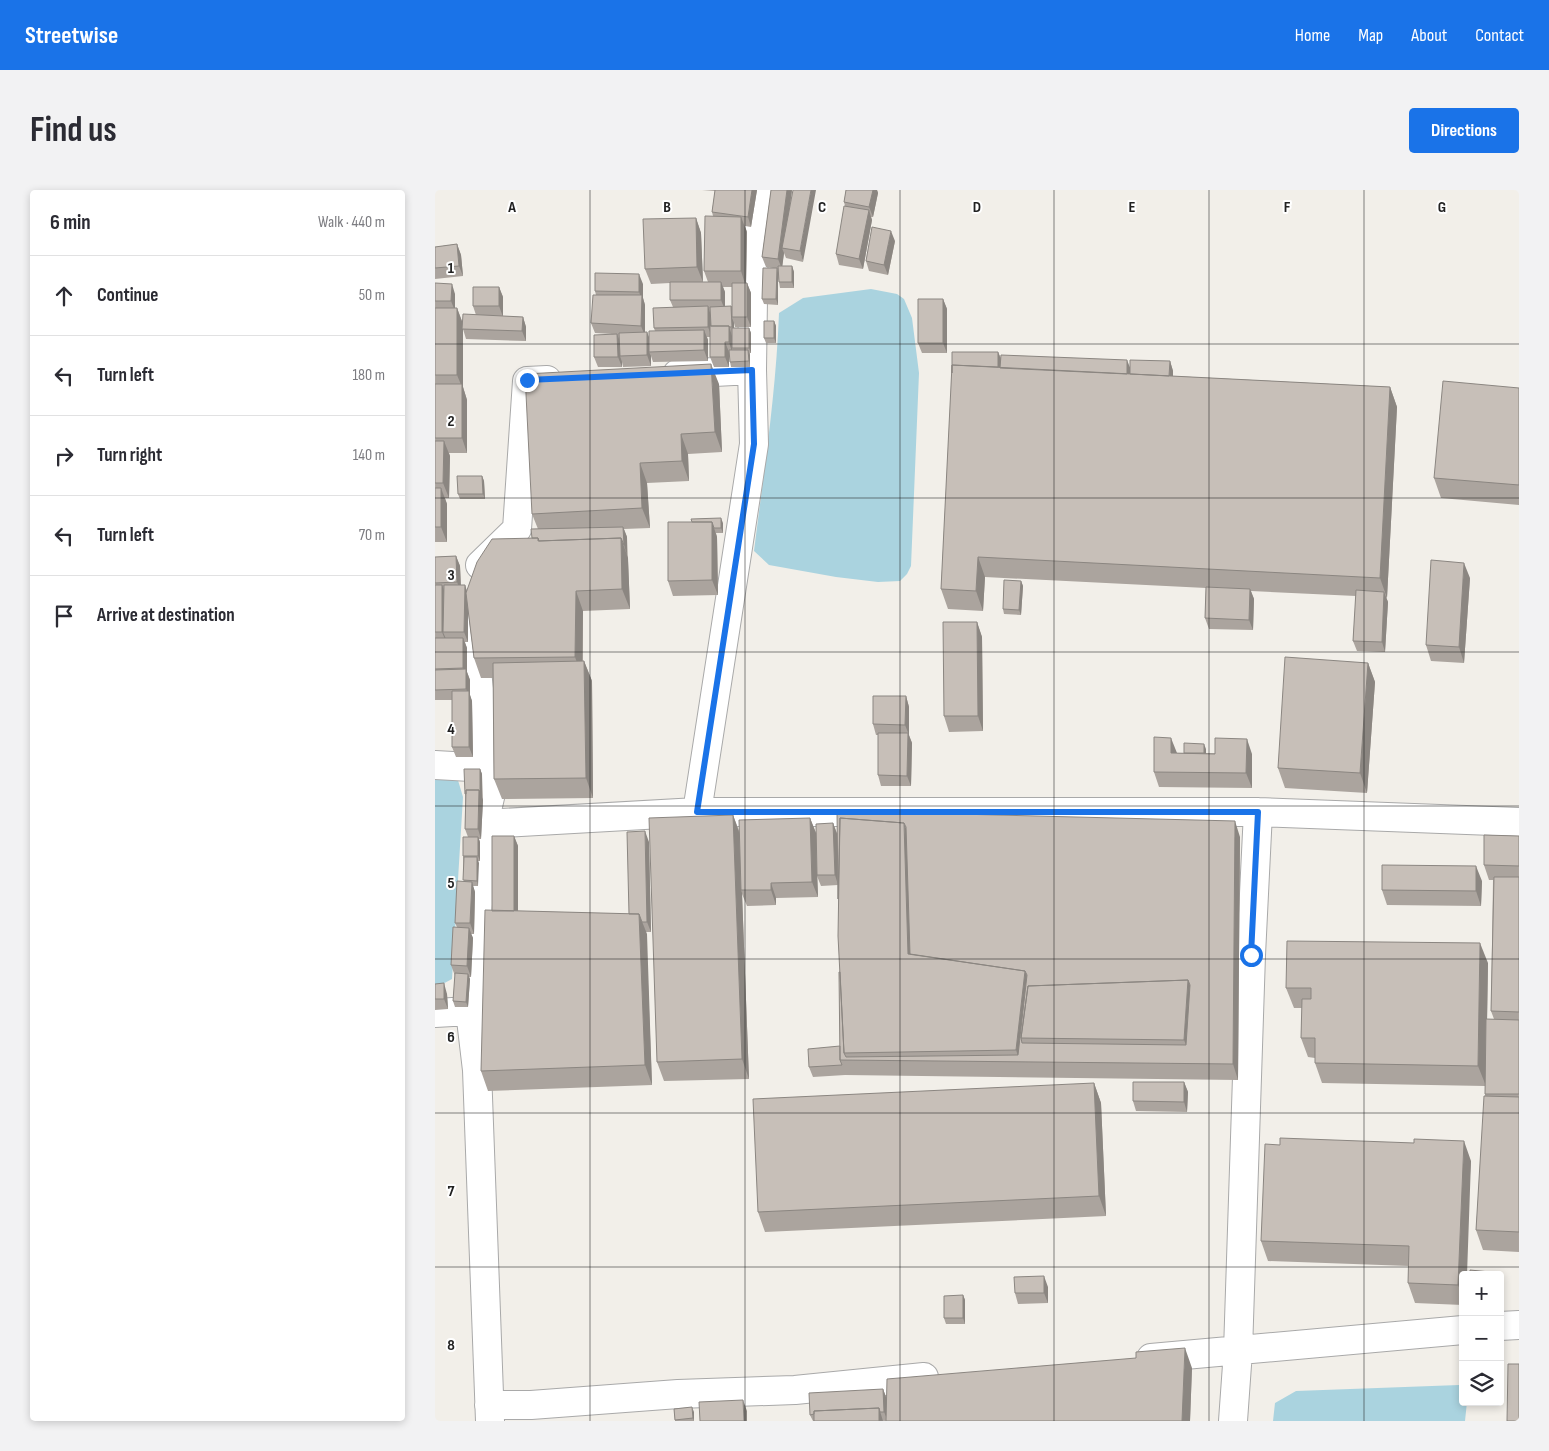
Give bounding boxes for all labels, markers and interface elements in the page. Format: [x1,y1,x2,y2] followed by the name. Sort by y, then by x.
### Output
[25,21,118,50] text: Streetwise
[1295,25,1330,46] text: Home
[1358,25,1383,46] text: Map
[1411,25,1447,46] text: About
[1475,25,1524,46] text: Contact
[1409,108,1519,153] button: Directions
[30,109,117,152] text: Find us
[507,198,516,217] text: A
[663,198,671,217] text: B
[818,198,826,217] text: C
[973,198,981,217] text: D
[1129,198,1136,217] text: E
[1284,198,1291,217] text: F
[1438,198,1446,217] text: G
[50,210,91,235] text: 6 min
[318,213,385,232] text: Walk · 440 m
[448,259,455,278] text: 1
[50,282,78,310] icon: ahead
[97,284,158,307] text: Continue
[359,286,385,305] text: 50 m
[50,362,78,390] icon: left
[97,364,154,387] text: Turn left
[352,366,385,385] text: 180 m
[516,369,539,392] route end
[447,412,455,431] text: 2
[50,442,78,470] icon: right
[97,444,162,467] text: Turn right
[353,446,385,465] text: 140 m
[50,522,78,550] icon: left
[97,524,154,547] text: Turn left
[359,526,385,545] text: 70 m
[447,566,455,585] text: 3
[50,602,78,630] icon: arrive
[97,604,235,627] text: Arrive at destination
[447,720,455,739] text: 4
[447,874,455,893] text: 5
[1240,944,1263,967] route start
[447,1028,455,1047] text: 6
[448,1182,455,1201] text: 7
[1459,1271,1504,1406] map controls
[1459,1271,1504,1316] button: +
[1459,1316,1504,1361] button: −
[447,1336,455,1355] text: 8
[1459,1361,1504,1406] button: layers

